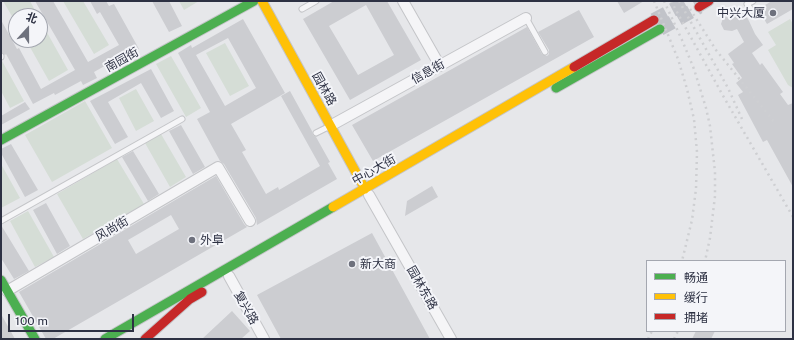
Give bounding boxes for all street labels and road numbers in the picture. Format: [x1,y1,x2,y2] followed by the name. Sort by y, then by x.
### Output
[103,45,141,75] street label: 南园街
[409,57,447,87] street label: 信息街
[309,70,339,108] street label: 园林路
[350,152,398,188] street label: 中心大街
[93,214,131,244] street label: 风尚街
[404,264,440,312] street label: 园林东路
[231,289,261,327] street label: 复兴路

